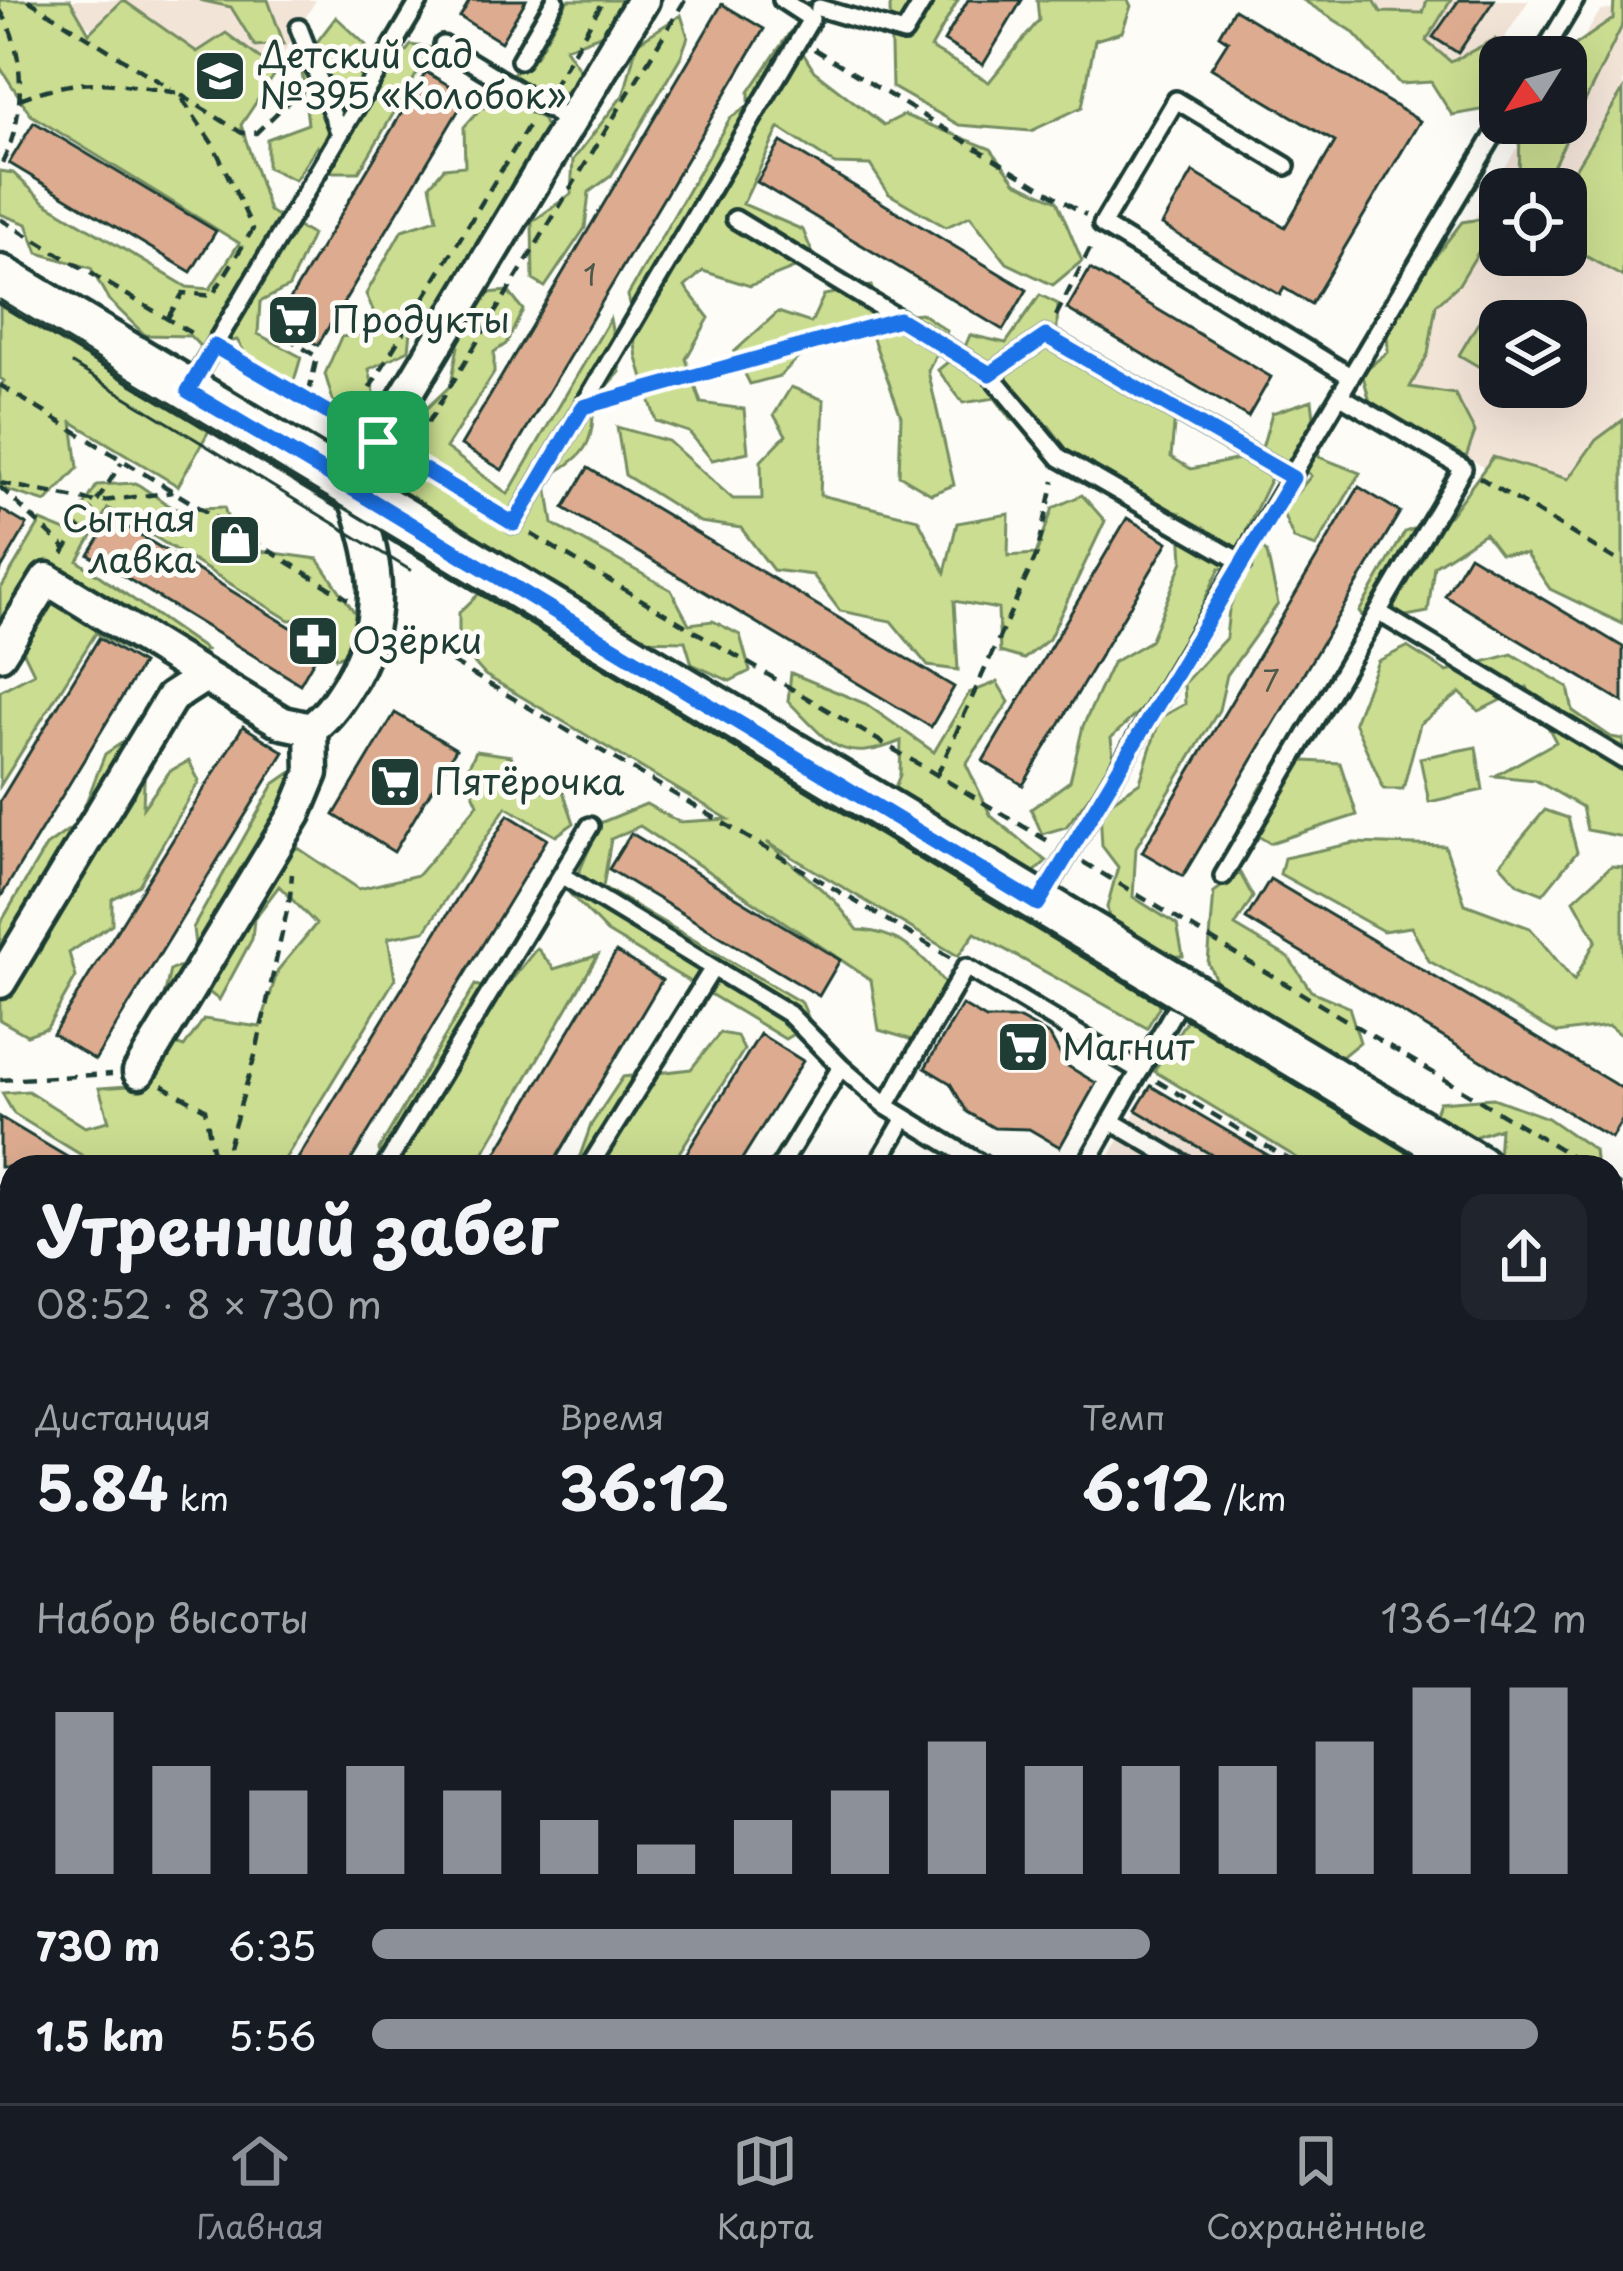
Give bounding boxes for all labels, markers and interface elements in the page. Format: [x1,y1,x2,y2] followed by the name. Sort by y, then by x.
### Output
[258,26,567,121] place label: Детский сад №395 «Колобок»
[1479,36,1587,144] north arrow
[1479,36,1587,408] map controls
[192,48,248,104] school or university icon: Детский сад №395 «Колобок»
[1479,168,1587,276] button: locate
[583,251,597,296] house number: 1
[332,291,510,345] place label: Продукты
[265,292,321,348] supermarket icon: Продукты
[1479,300,1587,408] button: layers
[327,391,429,493] pin
[345,409,411,475] icon: arrive
[62,490,197,585] place label: Сытная лавка
[207,512,263,568] shop icon: Сытная лавка
[352,612,482,666] place label: Озёрки
[285,613,341,669] pharmacy icon: Озёрки
[1262,657,1280,702] house number: 7
[434,753,625,807] place label: Пятёрочка
[367,754,423,810] supermarket icon: Пятёрочка
[1062,1018,1195,1072] place label: Магнит
[995,1019,1051,1075] supermarket icon: Магнит
[36,1178,558,1277] text: Утренний забег
[1461,1194,1587,1320] button: share
[36,1273,382,1332] text: 08:52 · 8 × 730 m
[36,1391,211,1441] text: Дистанция
[559,1391,664,1441] text: Время
[1082,1391,1165,1441] text: Темп
[36,1441,169,1531] text: 5.84
[559,1441,729,1531] text: 36:12
[1082,1441,1213,1531] text: 6:12
[169,1472,229,1522] text: km
[1213,1472,1287,1522] text: /km
[36,1587,309,1646] text: Набор высоты
[1381,1587,1587,1646] text: 136–142 m
[36,1915,160,1974] text: 730 m
[228,1915,316,1974] text: 6:35
[36,2005,164,2064] text: 1.5 km
[228,2005,316,2064] text: 5:56
[196,2128,324,2250] tab: Главная
[717,2128,814,2250] tab: Карта
[1206,2128,1427,2250] tab: Сохранённые

